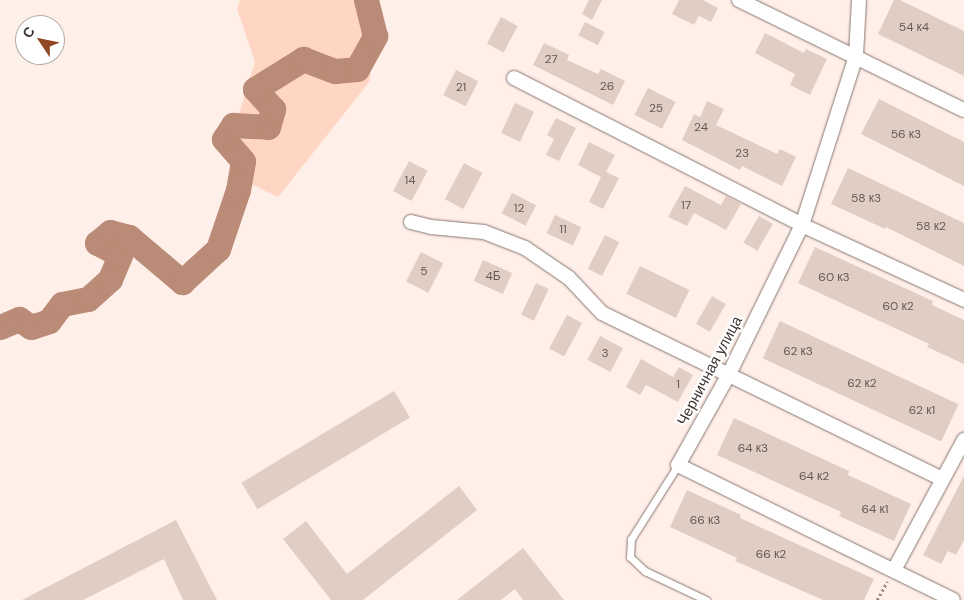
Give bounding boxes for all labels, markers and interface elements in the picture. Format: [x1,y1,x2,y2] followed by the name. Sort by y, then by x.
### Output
[15,15,65,65] north arrow
[899,21,929,35] house number: 54 к4
[18,23,39,41] text: С
[544,53,558,67] house number: 27
[600,80,614,94] house number: 26
[456,81,466,95] house number: 21
[649,102,663,116] house number: 25
[694,121,708,135] house number: 24
[891,128,921,142] house number: 56 к3
[735,147,749,161] house number: 23
[404,174,416,188] house number: 14
[851,192,881,206] house number: 58 к3
[681,199,691,213] house number: 17
[514,202,524,216] house number: 12
[916,220,946,234] house number: 58 к2
[559,223,567,237] house number: 11
[420,265,428,279] house number: 5
[485,270,501,284] house number: 4Б
[818,271,850,285] house number: 60 к3
[882,300,914,314] house number: 60 к2
[674,313,746,429] street label: Черничная улица
[783,345,813,359] house number: 62 к3
[601,347,609,361] house number: 3
[847,377,877,391] house number: 62 к2
[676,378,680,392] house number: 1
[909,404,935,418] house number: 62 к1
[738,442,768,456] house number: 64 к3
[799,470,829,484] house number: 64 к2
[861,503,889,517] house number: 64 к1
[690,514,720,528] house number: 66 к3
[756,548,786,562] house number: 66 к2

